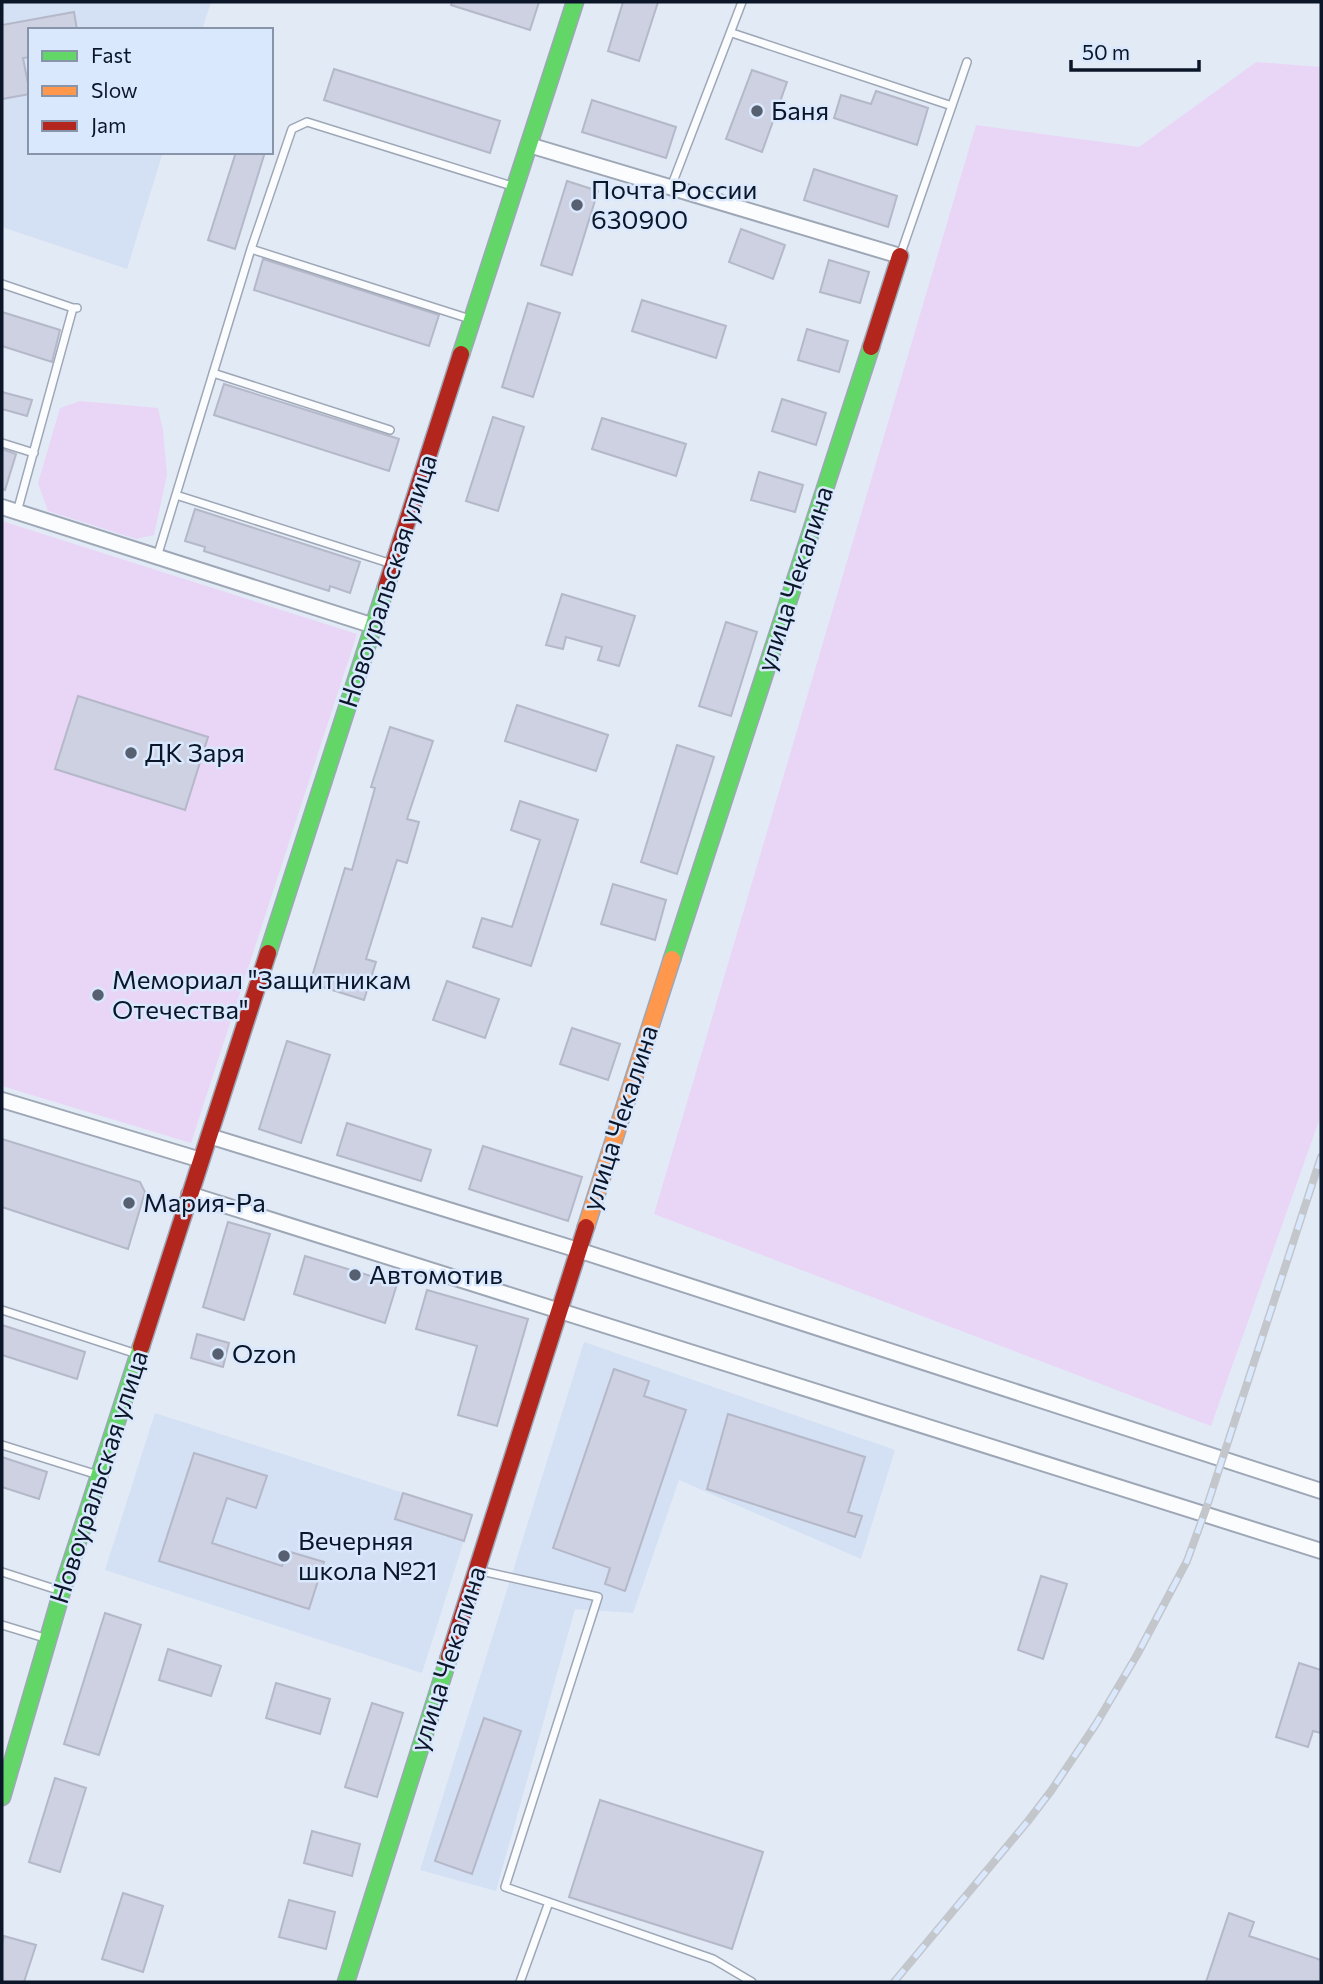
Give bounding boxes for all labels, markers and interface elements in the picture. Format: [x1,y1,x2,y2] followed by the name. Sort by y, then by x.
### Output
[28,28,273,154] legend
[1071,28,1199,72] scale bar
[1082,39,1130,64] text: 50 m
[91,42,132,67] text: Fast
[91,77,138,102] text: Slow
[771,94,829,125] place label: Баня
[749,103,765,119] marker: Баня
[91,112,126,137] text: Jam
[591,173,757,234] place label: Почта России 630900
[569,197,585,213] marker: Почта России 630900
[331,450,442,711] street label: Новоуральская улица
[749,482,838,675] street label: улица Чекалина
[145,736,245,767] place label: ДК Заря
[123,745,139,761] marker: ДК Заря
[112,963,411,1024] place label: Мемориал "Защитникам Отечества"
[90,987,106,1003] marker: Мемориал "Защитникам Отечества"
[574,1021,663,1214] street label: улица Чекалина
[143,1186,266,1217] place label: Мария-Ра
[121,1195,137,1211] marker: Мария-Ра
[369,1258,503,1289] place label: Автомотив
[347,1267,363,1283] marker: Автомотив
[232,1337,297,1368] place label: Ozon
[42,1346,153,1607] street label: Новоуральская улица
[210,1346,226,1362] marker: Ozon
[298,1524,438,1585] place label: Вечерняя школа №21
[276,1548,292,1564] marker: Вечерняя школа №21
[402,1562,491,1755] street label: улица Чекалина

